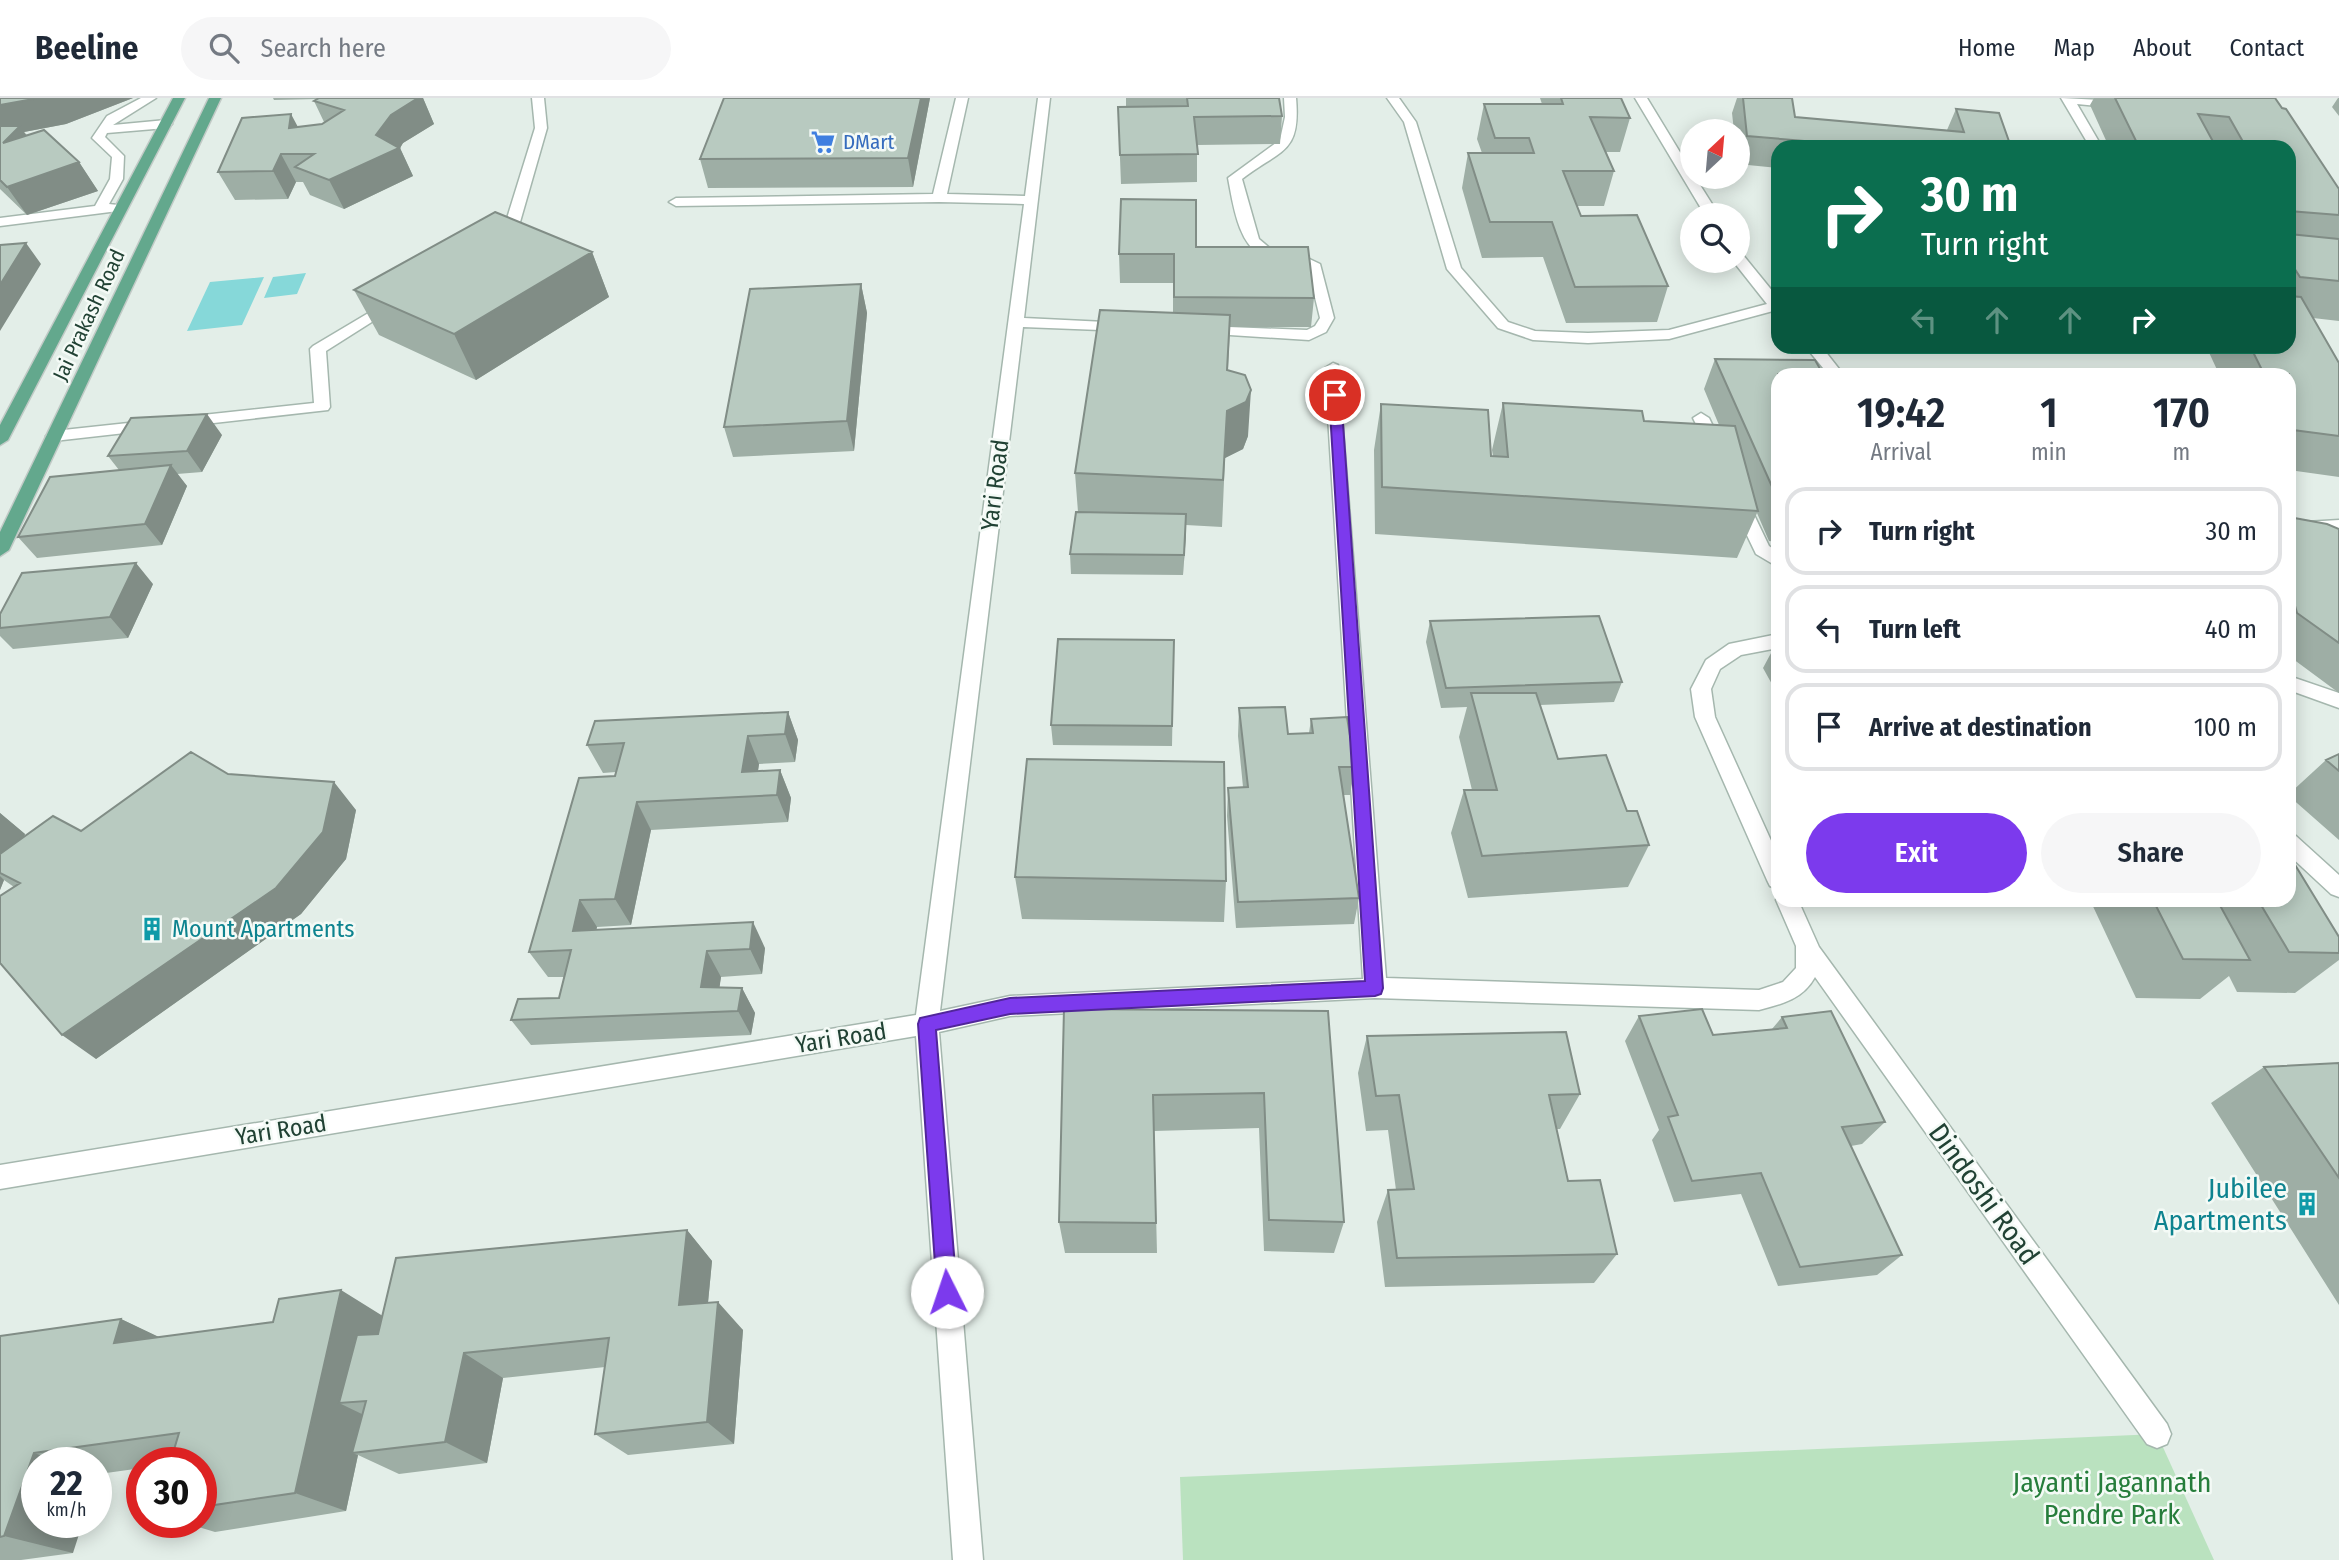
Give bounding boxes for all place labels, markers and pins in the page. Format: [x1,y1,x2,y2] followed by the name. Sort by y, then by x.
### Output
[809,128,837,156] supermarket icon: DMart
[843,129,895,155] place label: DMart
[1305,365,1365,425] pin
[138,915,166,943] building icon: Mount Apartments
[172,915,355,943] place label: Mount Apartments
[2154,1172,2287,1237] place label: Jubilee Apartments
[2293,1190,2321,1218] building icon: Jubilee Apartments

